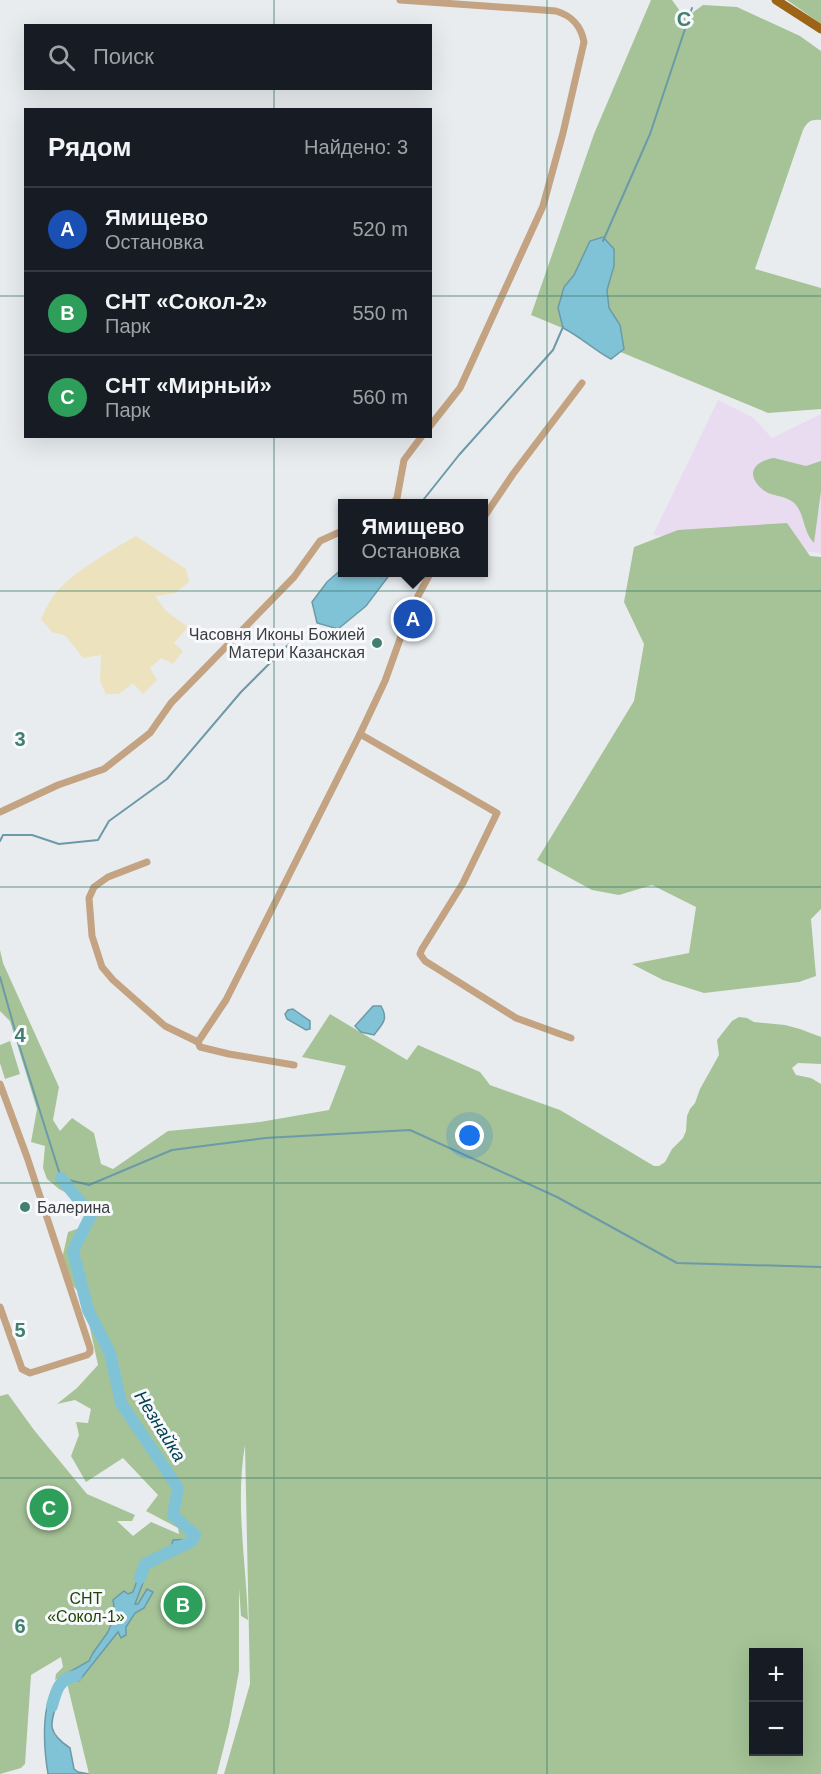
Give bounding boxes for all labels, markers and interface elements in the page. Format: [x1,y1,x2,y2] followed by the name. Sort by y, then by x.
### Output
[677,8,691,30] text: C
[24,24,432,90] search box
[45,41,78,74] icon: search
[93,44,154,69] text: Поиск
[48,132,131,162] text: Рядом
[304,136,408,158] text: Найдено: 3
[105,205,208,230] text: Ямищево
[60,218,75,240] text: A
[352,218,408,240] text: 520 m
[105,231,204,253] text: Остановка
[105,289,267,314] text: СНТ «Сокол-2»
[60,302,75,324] text: B
[352,302,408,324] text: 550 m
[105,315,150,337] text: Парк
[105,373,272,398] text: СНТ «Мирный»
[60,386,75,408] text: C
[352,386,408,408] text: 560 m
[105,399,150,421] text: Парк
[338,499,488,577] popup
[361,514,465,539] text: Ямищево
[361,540,460,562] text: Остановка
[394,596,432,642] pin: A
[189,626,365,661] place label: Часовня Иконы Божией Матери Казанская
[370,636,384,650] marker: Часовня Иконы Божией Матери Казанская
[14,728,26,750] text: 3
[14,1024,26,1046] text: 4
[455,1121,484,1150] your location
[37,1199,110,1216] place label: Балерина
[18,1200,32,1214] marker: Балерина
[14,1319,26,1341] text: 5
[130,1387,190,1465] water label: Незнайка
[29,1486,68,1530] pin: C
[164,1582,202,1628] pin: B
[47,1590,125,1625] park label: СНТ «Сокол-1»
[14,1615,26,1637] text: 6
[749,1648,803,1756] map controls
[749,1648,803,1702] button: +
[749,1702,803,1756] button: −

